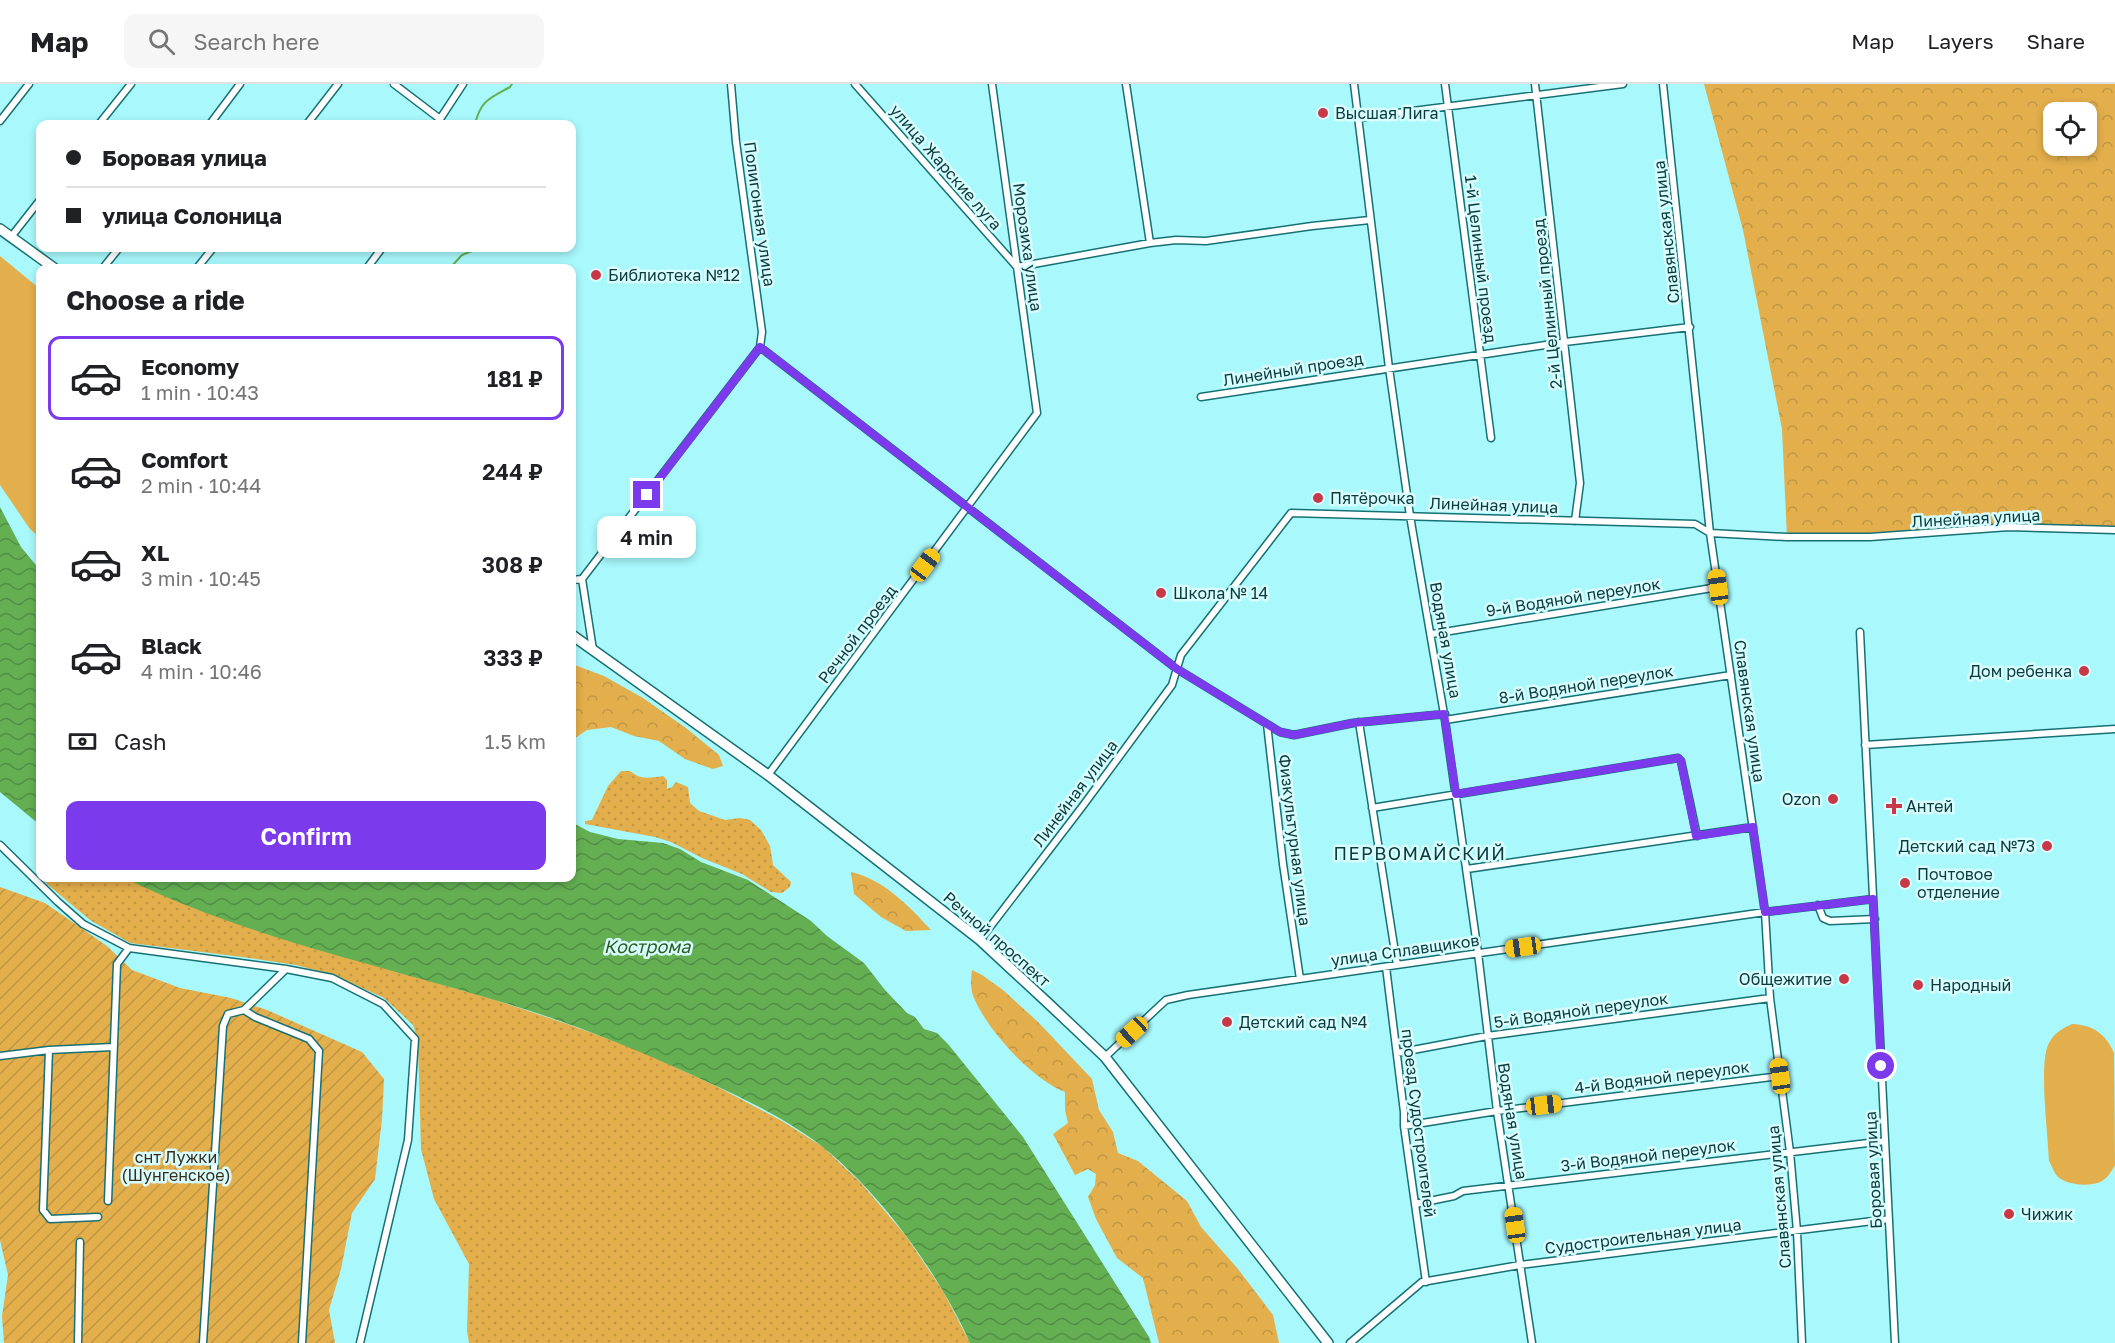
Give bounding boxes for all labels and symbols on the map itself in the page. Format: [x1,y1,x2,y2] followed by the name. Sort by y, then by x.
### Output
[886,100,1006,234] street label: улица Жарские луга
[1335,103,1439,123] place label: Высшая Лига
[1316,106,1330,120] marker: Высшая Лига
[740,140,780,288] street label: Полигонная улица
[1649,160,1683,304] street label: Славянская улица
[1461,174,1501,345] street label: 1-й Целинный проезд
[1009,181,1047,313] street label: Морозиха улица
[1528,218,1566,390] street label: 2-й Целинный проезд
[608,265,740,285] place label: Библиотека №12
[589,268,603,282] marker: Библиотека №12
[1222,348,1365,390] street label: Линейный проезд
[633,481,660,508] route end
[1330,488,1414,508] place label: Пятёрочка
[1311,491,1325,505] marker: Пятёрочка
[1429,493,1559,517] street label: Линейная улица
[1911,505,2041,531] street label: Линейная улица
[598,516,696,558] callout: 4 min
[907,545,943,585] car
[1707,568,1729,606] car
[1484,573,1662,621] street label: 9-й Водяной переулок
[1426,580,1466,700] street label: Водяная улица
[814,581,901,687] street label: Речной проезд
[1173,583,1268,603] place label: Школа № 14
[1154,586,1168,600] marker: Школа № 14
[1730,639,1770,783] street label: Славянская улица
[1497,660,1675,708] street label: 8-й Водяной переулок
[1970,661,2072,681] place label: Дом ребенка
[2077,664,2091,678] marker: Дом ребенка
[1028,736,1122,850] street label: Линейная улица
[1275,753,1315,927] street label: Физкультурная улица
[1782,789,1821,809] place label: Ozon
[1826,792,1840,806] marker: Ozon
[1906,796,1953,816] place label: Антей
[1887,799,1901,813] marker: Антей
[1898,836,2035,856] place label: Детский сад №73
[2040,839,2054,853] marker: Детский сад №73
[1334,842,1506,864] district label: ПЕРВОМАЙСКИЙ
[1917,864,2000,902] place label: Почтовое отделение
[1898,876,1912,890] marker: Почтовое отделение
[939,887,1055,991] street label: Речной проспект
[1330,930,1480,970] street label: улица Сплавщиков
[604,935,691,957] water label: Кострома
[1504,936,1542,958] car
[1739,969,1832,989] place label: Общежитие
[1837,972,1851,986] marker: Общежитие
[1930,975,2011,995] place label: Народный
[1911,978,1925,992] marker: Народный
[1493,988,1669,1032] street label: 5-й Водяной переулок
[1239,1012,1367,1032] place label: Детский сад №4
[1113,1013,1151,1051] car
[1220,1015,1234,1029] marker: Детский сад №4
[1397,1027,1441,1219] street label: проезд Судостроителей
[1867,1052,1894,1079] route start
[1573,1056,1751,1098] street label: 4-й Водяной переулок
[1769,1057,1791,1095] car
[1494,1061,1532,1181] street label: Водяная улица
[1525,1094,1563,1116] car
[1860,1111,1886,1229] street label: Боровая улица
[1763,1125,1795,1269] street label: Славянская улица
[1559,1134,1737,1176] street label: 3-й Водяной переулок
[121,1147,231,1185] park label: снт Лужки (Шунгенское)
[2021,1204,2073,1224] place label: Чижик
[1504,1206,1526,1244] car
[2002,1207,2016,1221] marker: Чижик
[1544,1214,1742,1258] street label: Судостроительная улица

